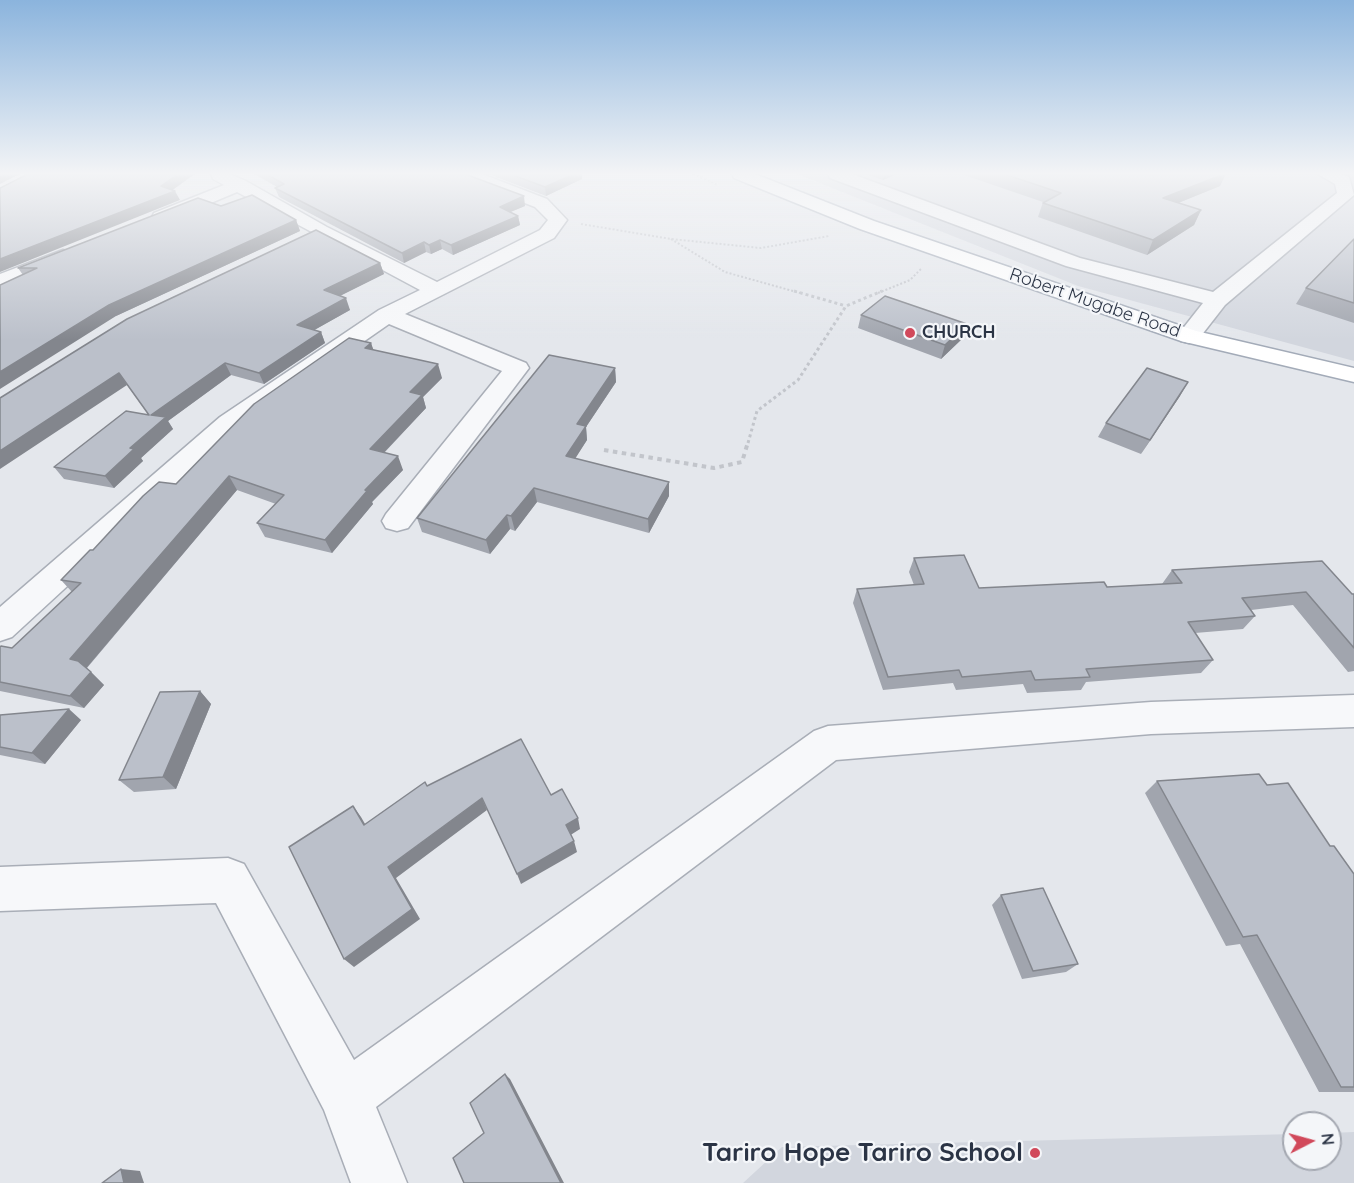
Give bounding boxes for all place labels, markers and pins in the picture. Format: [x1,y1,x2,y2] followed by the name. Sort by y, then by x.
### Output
[922,322,995,344] place label: CHURCH
[903,326,917,340] marker: CHURCH
[702,1137,1023,1169] place label: Tariro Hope Tariro School
[1028,1146,1042,1160] marker: Tariro Hope Tariro School

